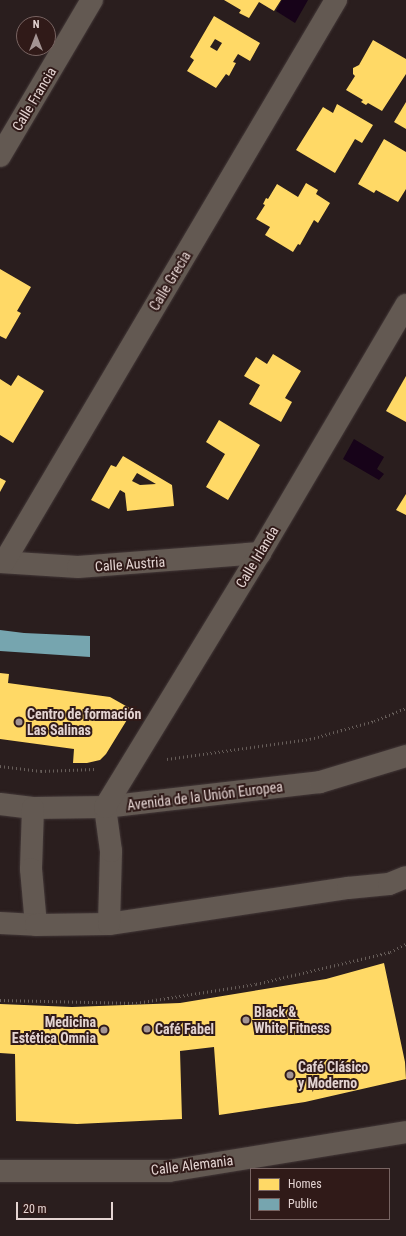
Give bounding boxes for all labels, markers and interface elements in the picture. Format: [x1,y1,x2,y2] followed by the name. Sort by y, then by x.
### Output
[16,16,56,56] north arrow
[33,18,39,31] text: N
[8,64,60,134] street label: Calle Francia
[146,248,194,314] street label: Calle Grecia
[232,523,282,591] street label: Calle Irlanda
[94,553,166,575] street label: Calle Austria
[27,706,141,738] place label: Centro de formación Las Salinas
[14,717,24,727] marker: Centro de formación Las Salinas
[126,778,284,814] street label: Avenida de la Unión Europea
[254,1004,330,1036] place label: Black & White Fitness
[12,1014,96,1046] place label: Medicina Estética Omnia
[241,1015,251,1025] marker: Black & White Fitness
[155,1021,214,1037] place label: Café Fabel
[142,1024,152,1034] marker: Café Fabel
[99,1025,109,1035] marker: Medicina Estética Omnia
[298,1059,368,1092] place label: Café Clásico y Moderno
[285,1070,295,1080] marker: Café Clásico y Moderno
[150,1152,234,1178] street label: Calle Alemania
[250,1168,390,1220] legend
[288,1177,322,1191] text: Homes
[18,1194,115,1220] scale bar
[288,1197,317,1211] text: Public
[23,1202,47,1216] text: 20 m

